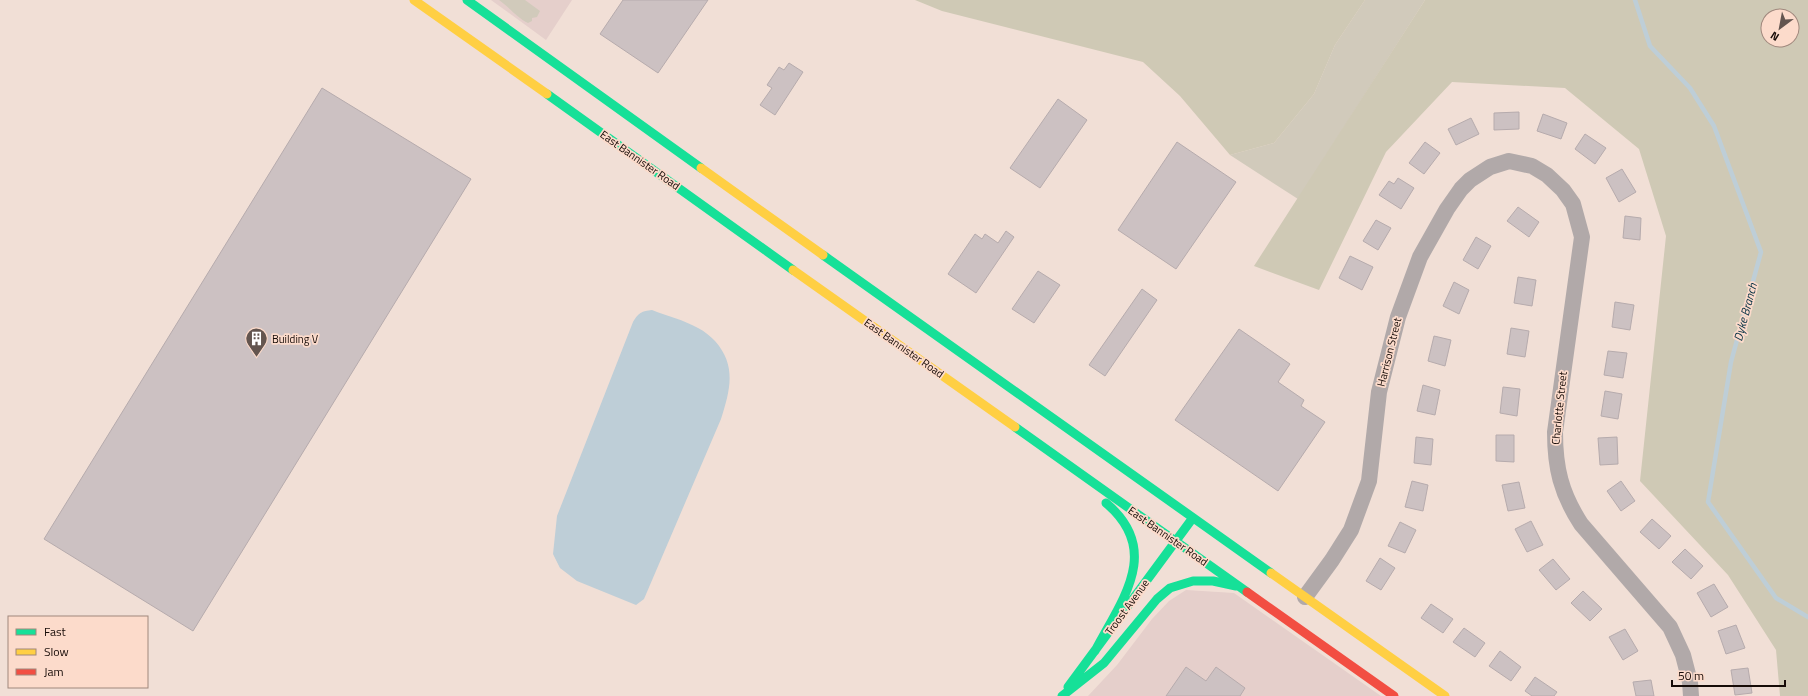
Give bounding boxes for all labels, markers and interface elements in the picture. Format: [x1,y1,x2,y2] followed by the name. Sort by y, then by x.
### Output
[1760,8,1800,48] north arrow
[1767,28,1782,45] text: N
[597,126,683,194] street label: East Bannister Road
[1728,280,1762,343] water label: Dyke Branch
[861,314,947,382] street label: East Bannister Road
[1373,316,1405,388] street label: Harrison Street
[244,326,270,359] building icon: Building V
[272,331,319,347] place label: Building V
[1547,370,1571,445] street label: Charlotte Street
[1125,502,1211,570] street label: East Bannister Road
[1101,575,1153,638] street label: Troost Avenue
[8,616,148,688] legend
[44,622,67,641] text: Fast
[44,642,69,661] text: Slow
[44,662,64,681] text: Jam
[1672,662,1785,688] scale bar
[1678,666,1704,685] text: 50 m

